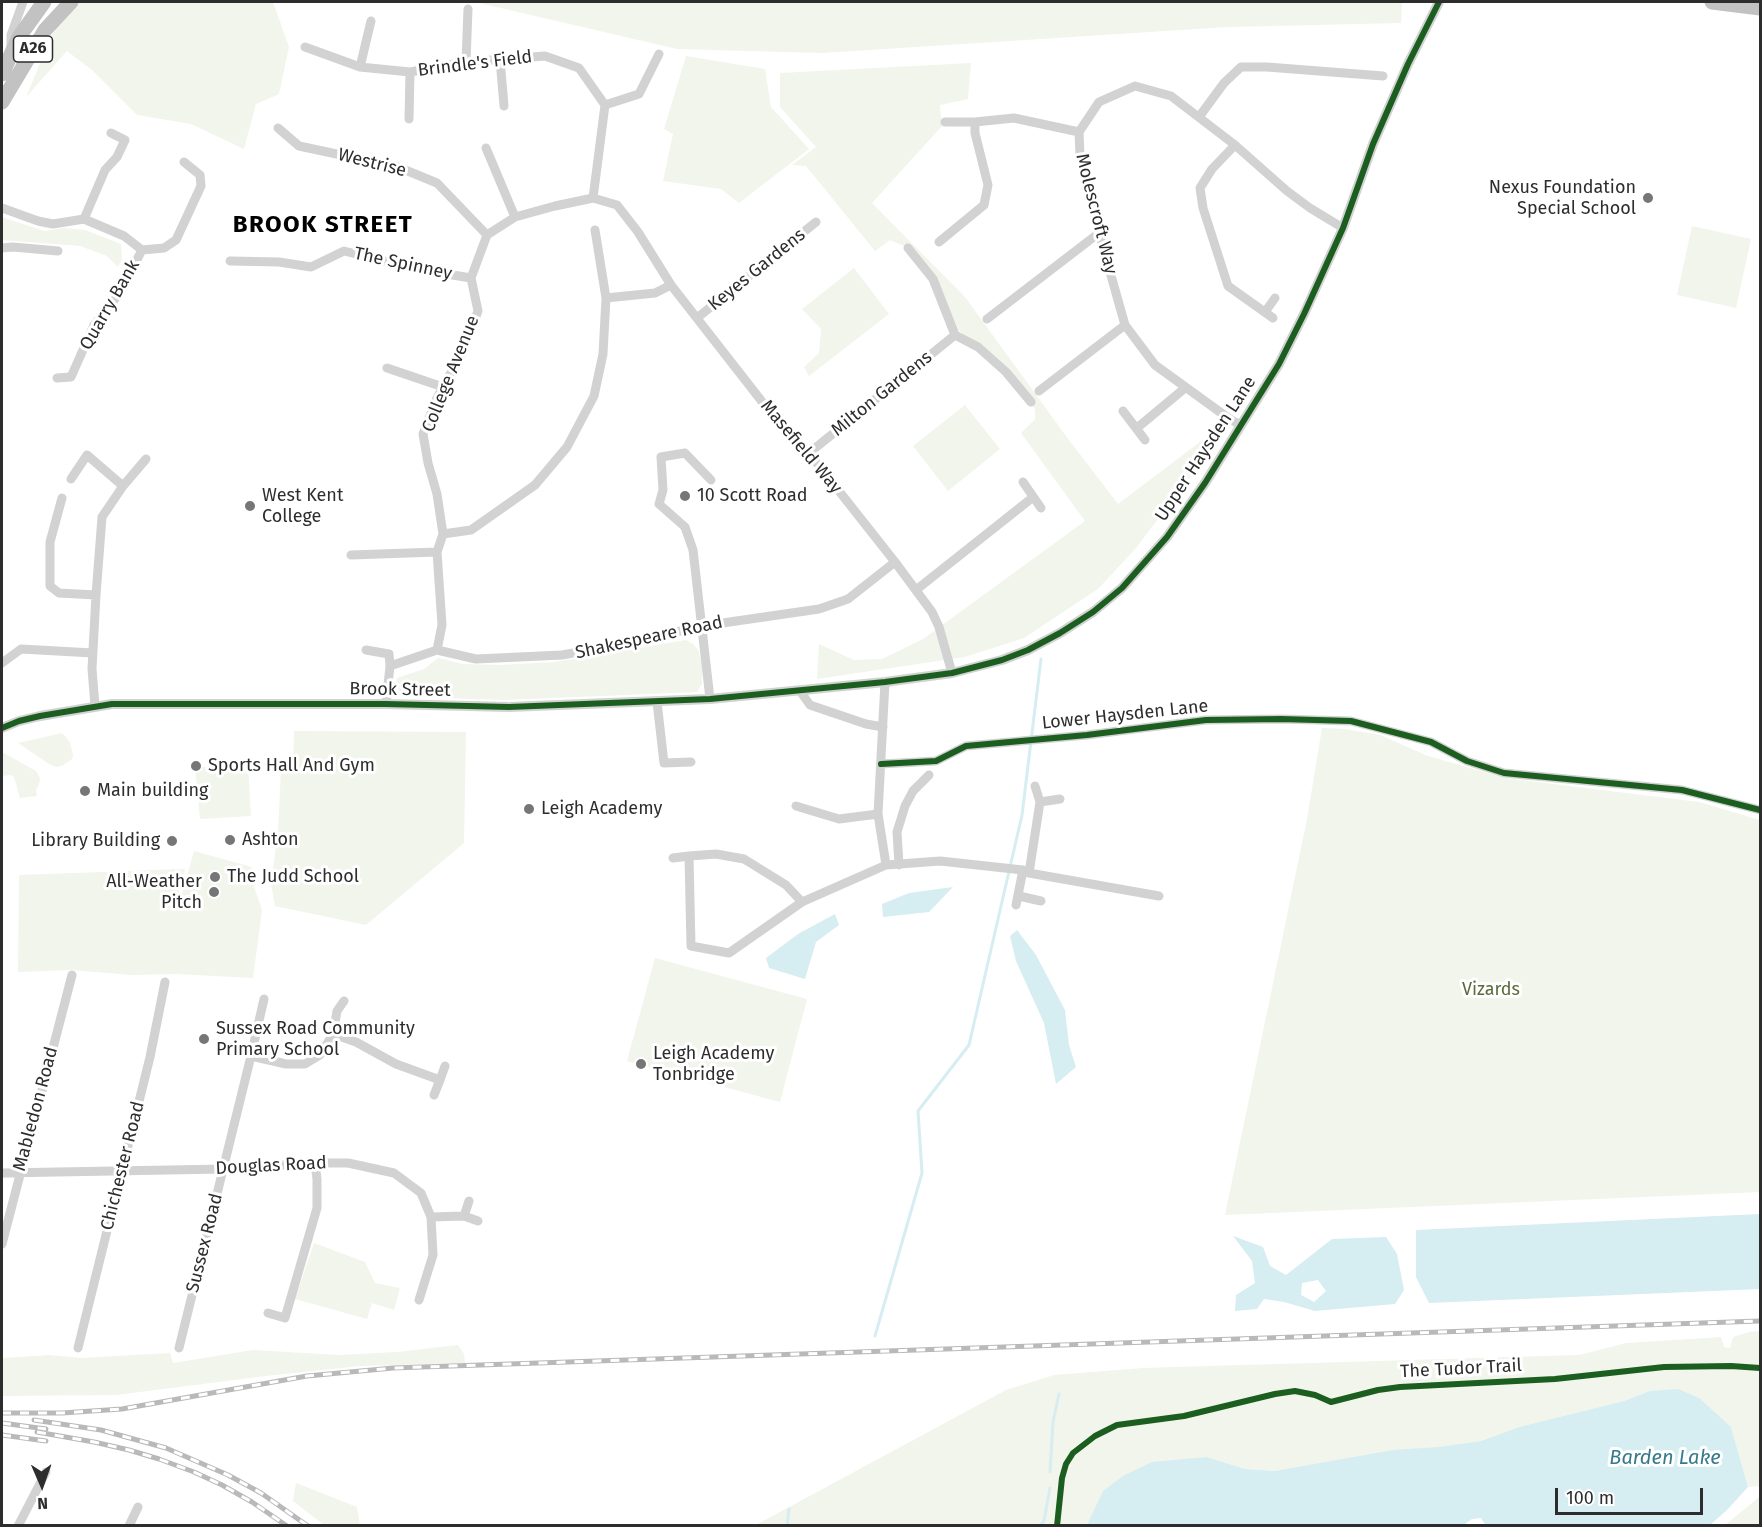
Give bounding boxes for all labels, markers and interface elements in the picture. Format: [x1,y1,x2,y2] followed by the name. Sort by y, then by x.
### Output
[14,36,52,62] road number: A26
[417,46,533,82] street label: Brindle's Field
[336,144,408,182] street label: Westrise
[1071,151,1121,277] street label: Molescroft Way
[1489,177,1636,219] place label: Nexus Foundation Special School
[1641,191,1655,205] marker: Nexus Foundation Special School
[233,211,413,239] district label: BROOK STREET
[704,224,810,316] street label: Keyes Gardens
[352,243,454,285] street label: The Spinney
[75,256,145,354] street label: Quarry Bank
[418,313,484,435] street label: College Avenue
[827,347,937,441] street label: Milton Gardens
[1151,372,1261,526] street label: Upper Haysden Lane
[756,396,846,498] street label: Masefield Way
[262,485,343,528] place label: West Kent College
[697,485,807,507] place label: 10 Scott Road
[678,489,692,503] marker: 10 Scott Road
[243,499,257,513] marker: West Kent College
[573,612,725,664] street label: Shakespeare Road
[349,678,451,702] street label: Brook Street
[1041,696,1209,734] street label: Lower Haysden Lane
[208,755,375,777] place label: Sports Hall And Gym
[189,759,203,773] marker: Sports Hall And Gym
[97,780,208,802] place label: Main building
[78,784,92,798] marker: Main building
[541,798,662,820] place label: Leigh Academy
[522,802,536,816] marker: Leigh Academy
[242,829,299,851] place label: Ashton
[31,830,160,852] place label: Library Building
[223,833,237,847] marker: Ashton
[165,834,179,848] marker: Library Building
[227,866,359,888] place label: The Judd School
[208,870,222,884] marker: The Judd School
[106,871,202,914] place label: All-Weather Pitch
[207,885,221,899] marker: All-Weather Pitch
[1462,979,1520,1001] park label: Vizards
[216,1018,415,1060] place label: Sussex Road Community Primary School
[197,1032,211,1046] marker: Sussex Road Community Primary School
[653,1043,774,1086] place label: Leigh Academy Tonbridge
[9,1045,63,1173] street label: Mabledon Road
[634,1057,648,1071] marker: Leigh Academy Tonbridge
[97,1099,149,1233] street label: Chichester Road
[215,1152,327,1180] street label: Douglas Road
[182,1191,228,1295] street label: Sussex Road
[1400,1355,1522,1383] street label: The Tudor Trail
[1609,1446,1721,1470] water label: Barden Lake
[12,1455,72,1515] north arrow
[1558,1476,1706,1514] scale bar
[1566,1487,1614,1509] text: 100 m
[37,1494,48,1513] text: N

